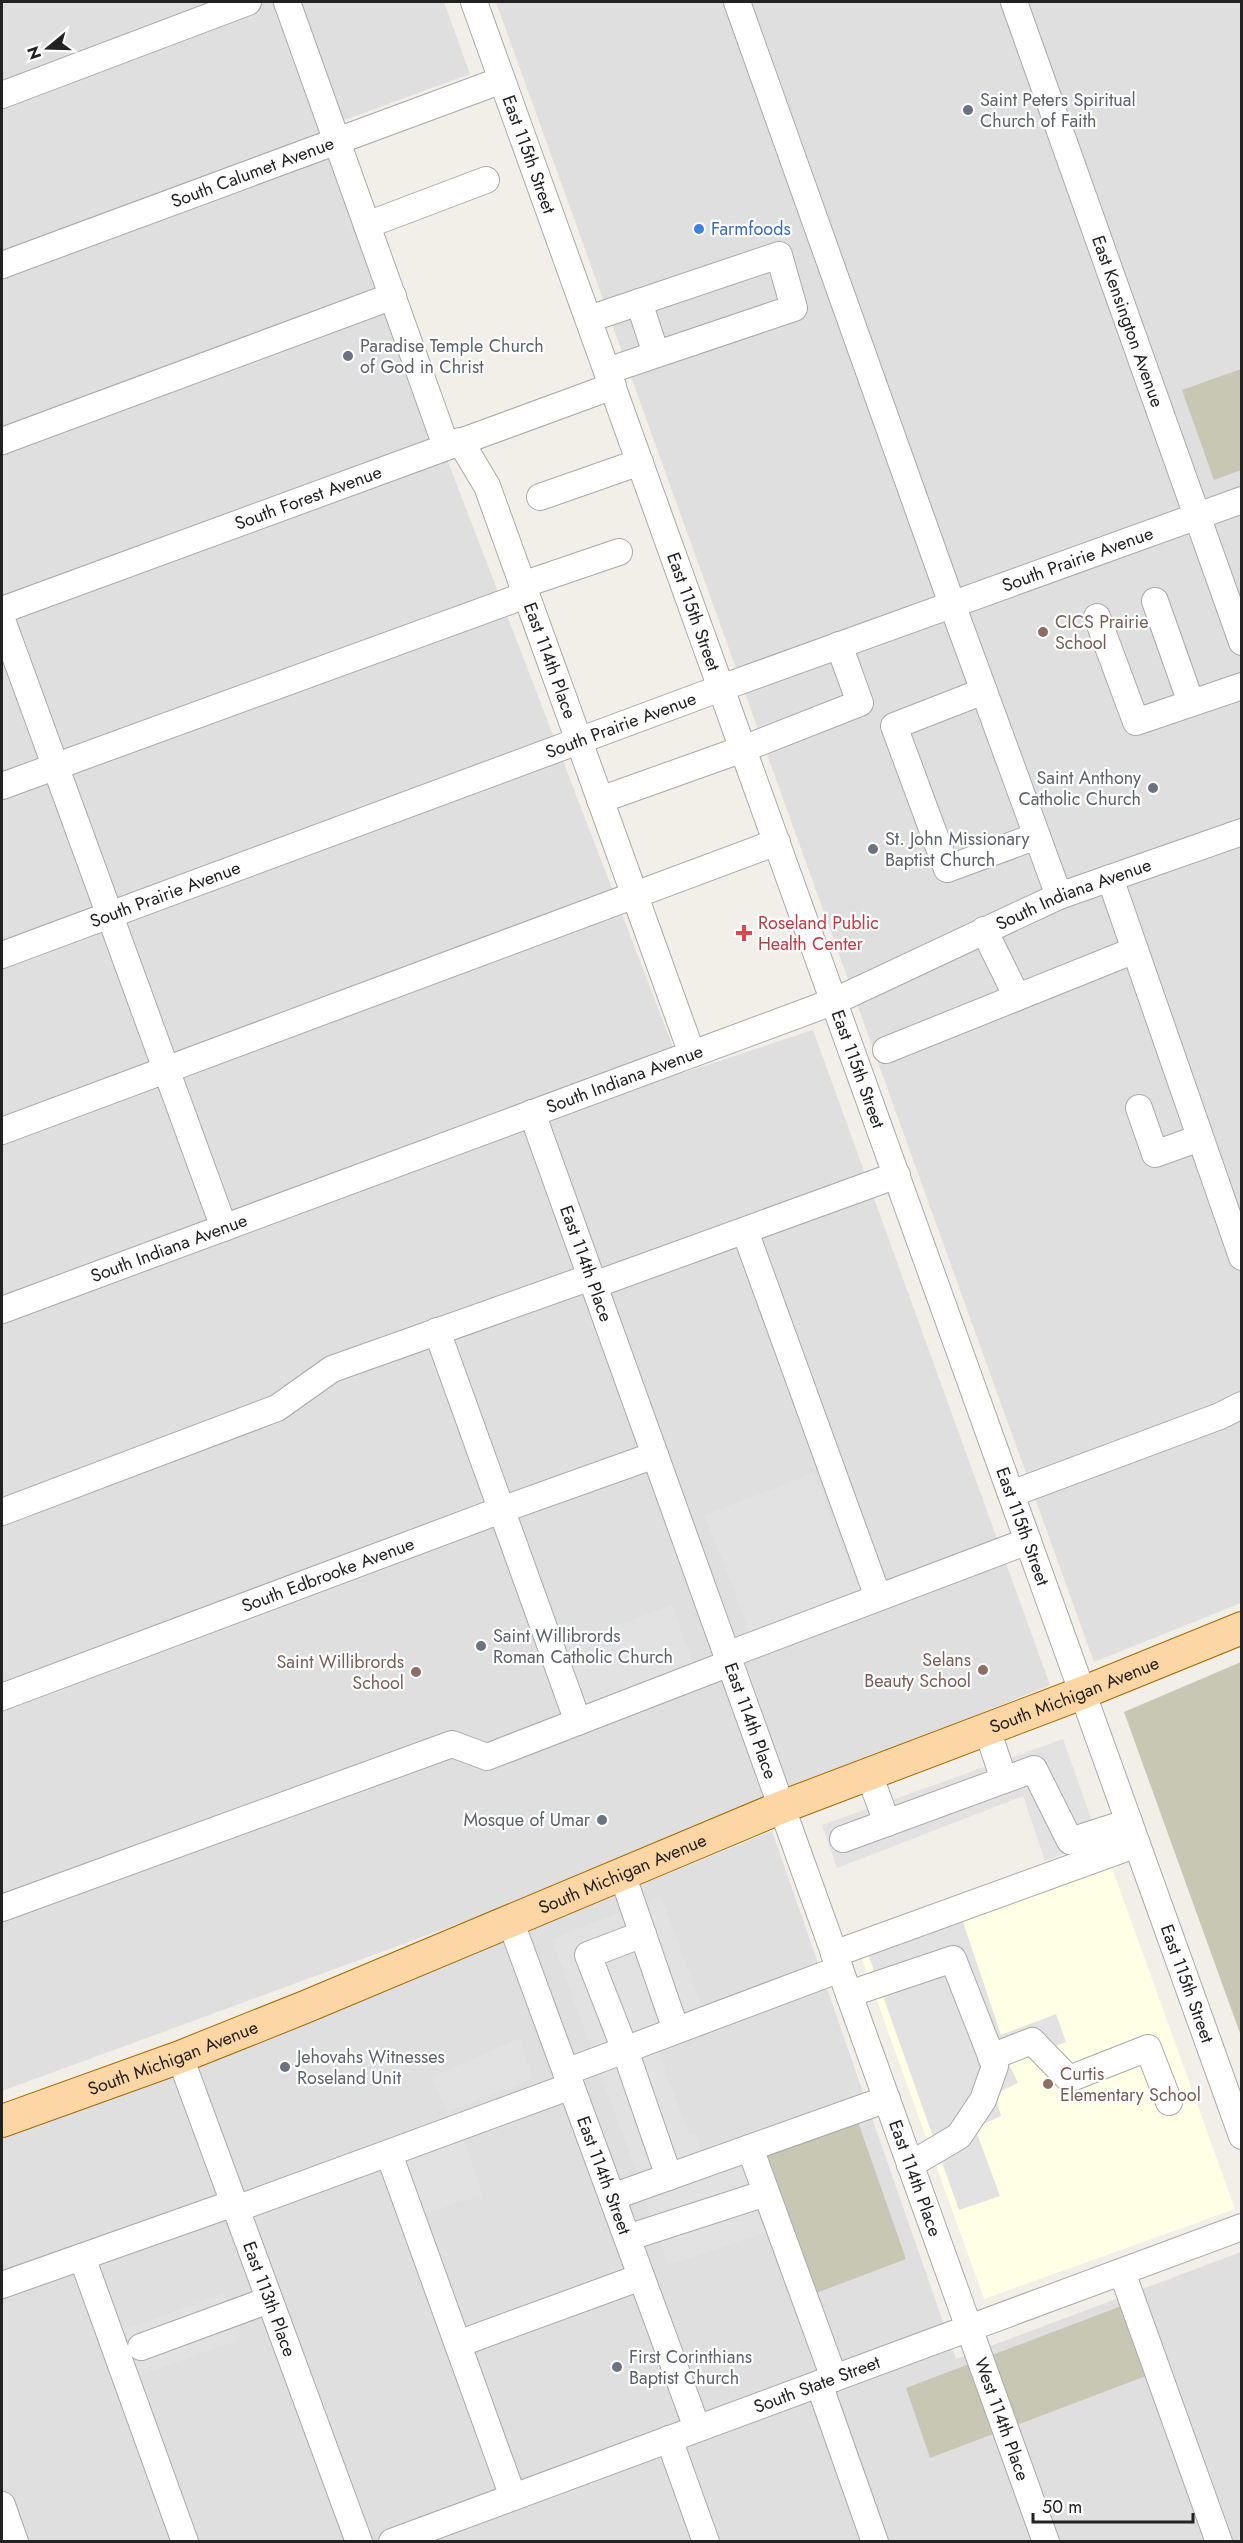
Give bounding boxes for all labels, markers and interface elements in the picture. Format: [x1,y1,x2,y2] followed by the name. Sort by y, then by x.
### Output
[18,18,78,78] north arrow
[21,43,47,62] text: N
[980,87,1136,134] place label: Saint Peters Spiritual Church of Faith
[496,92,562,218] street label: East 115th Street
[961,103,975,117] marker: Saint Peters Spiritual Church of Faith
[167,130,338,214] street label: South Calumet Avenue
[711,216,791,242] place label: Farmfoods
[692,222,706,236] marker: Farmfoods
[1085,232,1170,411] street label: East Kensington Avenue
[360,333,544,380] place label: Paradise Temple Church of God in Christ
[341,349,355,363] marker: Paradise Temple Church of God in Christ
[231,459,385,537] street label: South Forest Avenue
[998,520,1157,599] street label: South Prairie Avenue
[660,549,727,675] street label: East 115th Street
[517,599,583,722] street label: East 114th Place
[1055,609,1148,656] place label: CICS Prairie School
[1036,625,1050,639] marker: CICS Prairie School
[542,685,700,765] street label: South Prairie Avenue
[1018,765,1141,812] place label: Saint Anthony Catholic Church
[1146,781,1160,795] marker: Saint Anthony Catholic Church
[885,826,1030,873] place label: St. John Missionary Baptist Church
[866,842,880,856] marker: St. John Missionary Baptist Church
[991,852,1155,937] street label: South Indiana Avenue
[86,855,244,934] street label: South Prairie Avenue
[758,910,879,957] place label: Roseland Public Health Center
[735,924,753,942] marker: Roseland Public Health Center
[825,1006,891,1132] street label: East 115th Street
[542,1038,707,1120] street label: South Indiana Avenue
[553,1202,619,1325] street label: East 114th Place
[87,1207,251,1289] street label: South Indiana Avenue
[989,1463,1056,1590] street label: East 115th Street
[238,1531,418,1619] street label: South Edbrooke Avenue
[493,1623,673,1670] place label: Saint Willibrords Roman Catholic Church
[474,1639,488,1653] marker: Saint Willibrords Roman Catholic Church
[864,1647,971,1694] place label: Selans Beauty School
[276,1649,404,1696] place label: Saint Willibrords School
[986,1650,1163,1740] street label: South Michigan Avenue
[718,1659,784,1783] street label: East 114th Place
[976,1663,990,1677] marker: Selans Beauty School
[409,1665,423,1679] marker: Saint Willibrords School
[463,1807,591,1833] place label: Mosque of Umar
[595,1813,609,1827] marker: Mosque of Umar
[534,1827,711,1921] street label: South Michigan Avenue
[1154,1921,1221,2047] street label: East 115th Street
[84,2014,262,2102] street label: South Michigan Avenue
[295,2044,445,2091] place label: Jehovahs Witnesses Roseland Unit
[278,2060,292,2074] marker: Jehovahs Witnesses Roseland Unit
[1060,2061,1201,2108] place label: Curtis Elementary School
[1041,2077,1055,2091] marker: Curtis Elementary School
[570,2112,638,2239] street label: East 114th Street
[882,2116,948,2240] street label: East 114th Place
[236,2238,303,2360] street label: East 113th Place
[629,2344,752,2391] place label: First Corinthians Baptist Church
[750,2349,884,2420] street label: South State Street
[968,2354,1036,2484] street label: West 114th Place
[610,2360,624,2374] marker: First Corinthians Baptist Church
[1033,2486,1194,2524] scale bar
[1042,2494,1082,2520] text: 50 m

